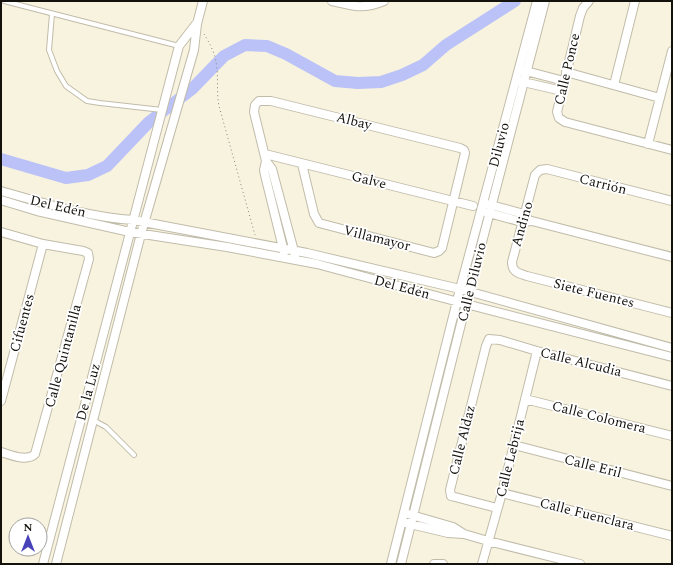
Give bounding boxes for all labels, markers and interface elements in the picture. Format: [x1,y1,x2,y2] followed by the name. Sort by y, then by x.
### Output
[549,31,586,107] street label: Calle Ponce
[334,106,375,136] street label: Albay
[483,120,515,170] street label: Diluvio
[349,166,389,194] street label: Galve
[577,168,629,200] street label: Carrión
[28,189,88,223] street label: Del Edén
[505,199,539,249] street label: Andino
[341,220,413,257] street label: Villamayor
[452,240,492,324] street label: Calle Diluvio
[372,269,432,305] street label: Del Edén
[551,273,637,313] street label: Siete Fuentes
[4,291,40,355] street label: Cifuentes
[39,302,87,410] street label: Calle Quintanilla
[538,342,624,382] street label: Calle Alcudia
[70,361,106,423] street label: De la Luz
[550,395,648,439] street label: Calle Colomera
[443,403,481,477] street label: Calle Aldaz
[490,416,530,499] street label: Calle Lebrija
[562,449,624,483] street label: Calle Eril
[537,492,637,536] street label: Calle Fuenclara
[8,517,48,557] north arrow
[24,519,33,536] text: N

